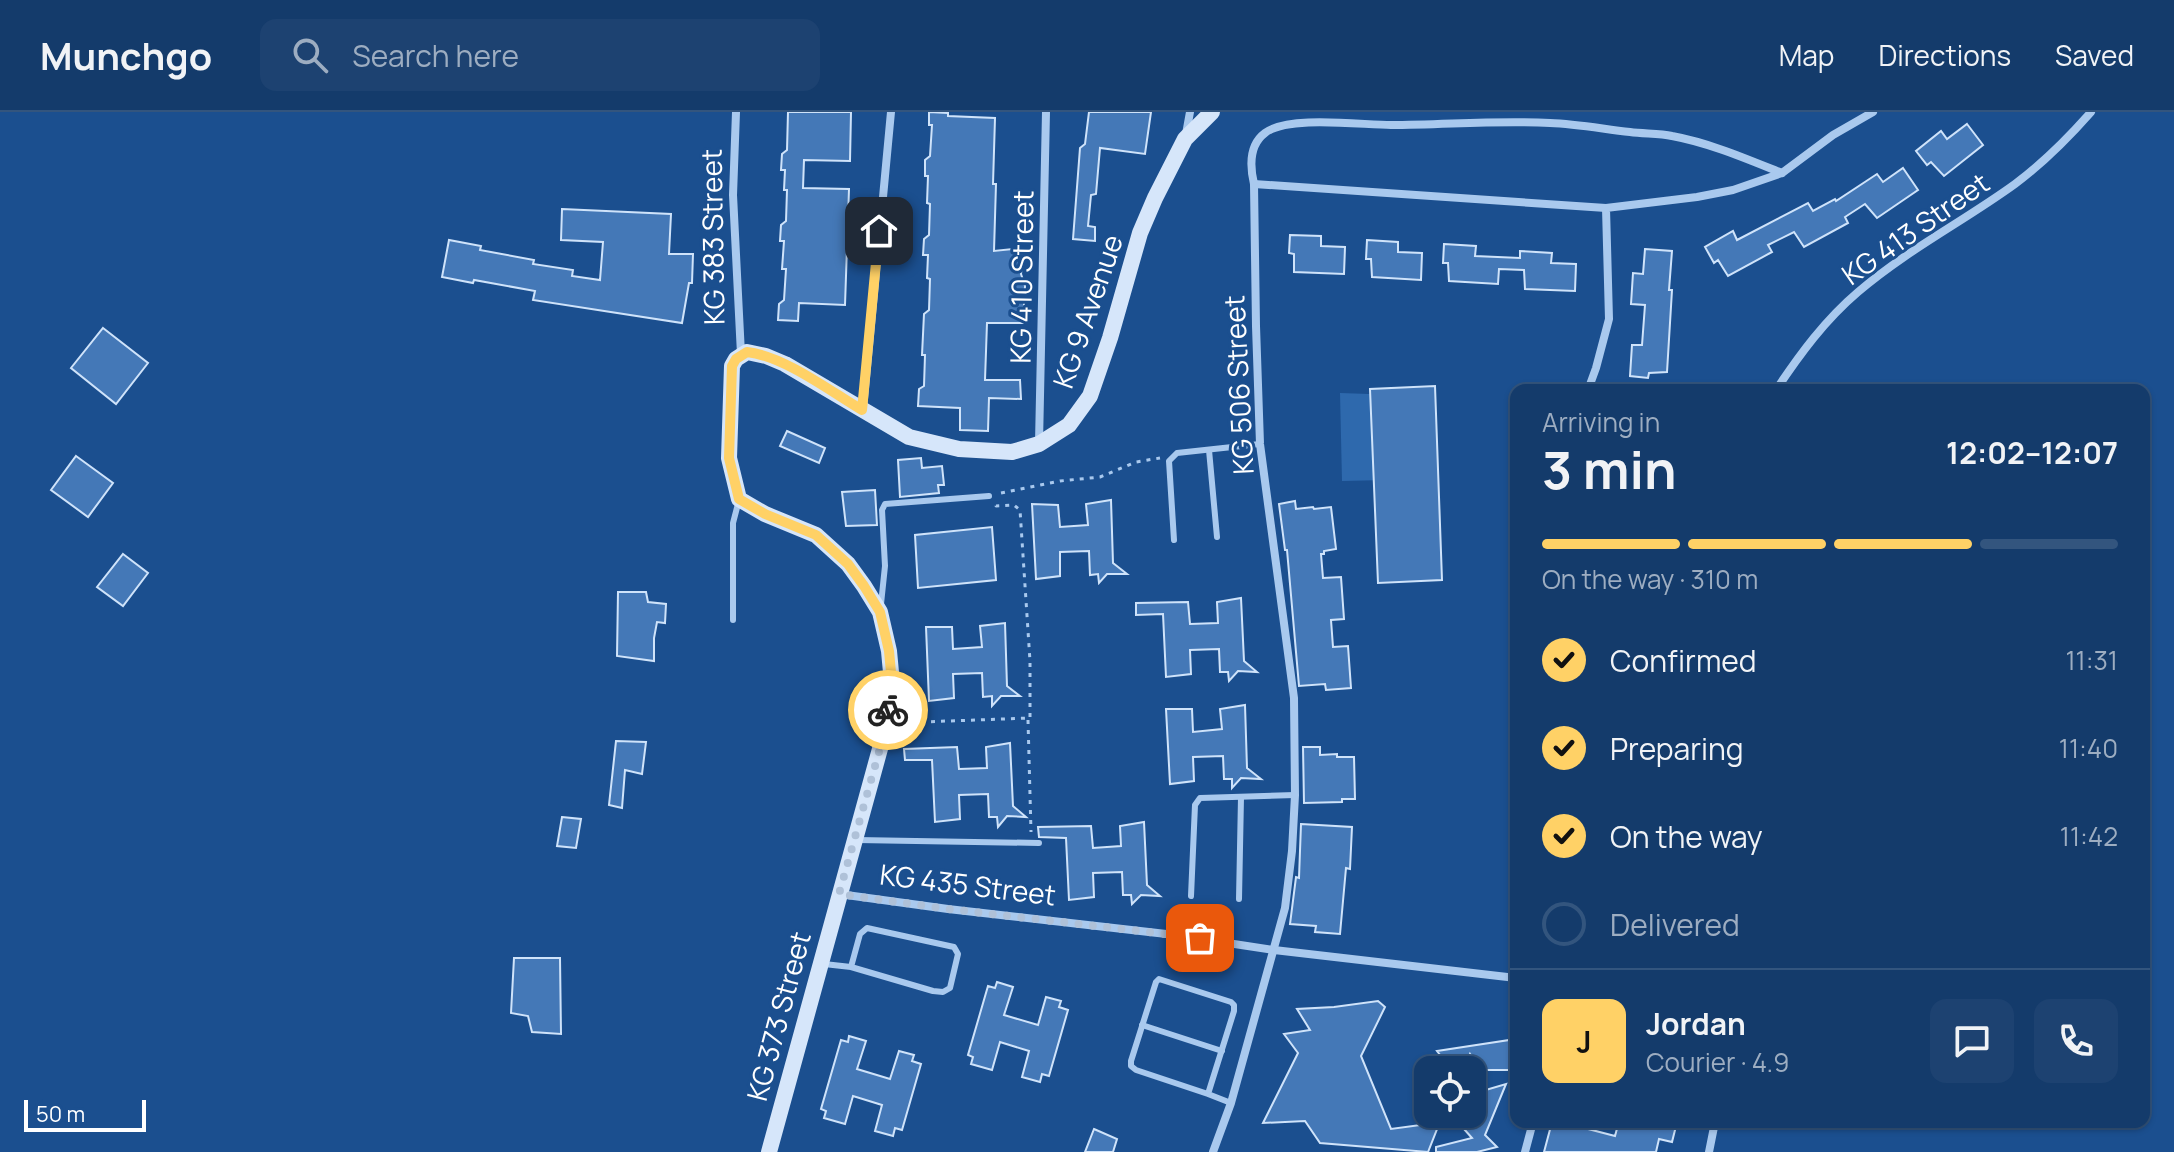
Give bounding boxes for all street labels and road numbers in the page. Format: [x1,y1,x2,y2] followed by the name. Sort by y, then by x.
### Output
[691,149,733,325] street label: KG 383 Street
[1834,163,1996,293] street label: KG 413 Street
[1000,190,1042,364] street label: KG 410 Street
[1043,229,1131,393] street label: KG 9 Avenue
[1214,294,1262,476] street label: KG 506 Street
[878,854,1058,914] street label: KG 435 Street
[737,927,819,1105] street label: KG 373 Street

